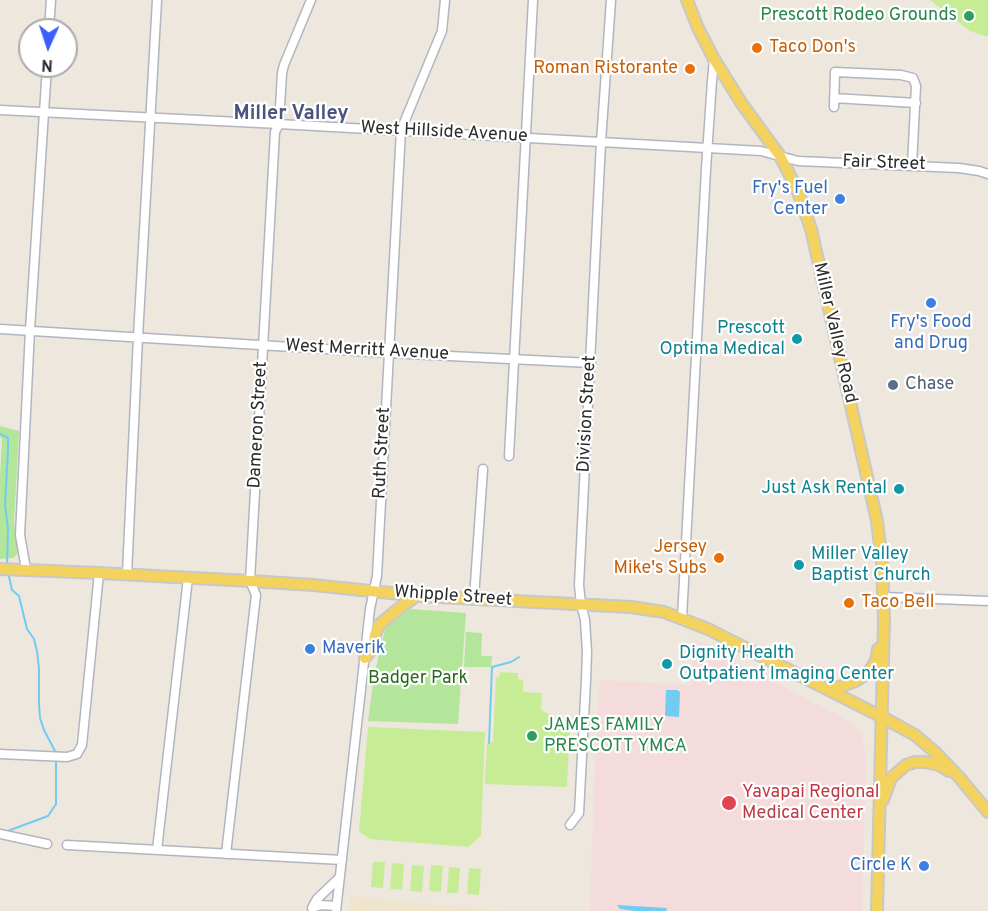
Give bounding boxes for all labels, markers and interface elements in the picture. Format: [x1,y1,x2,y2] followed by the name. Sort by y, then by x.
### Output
[760,5,957,27] place label: Prescott Rodeo Grounds
[962,9,976,23] marker: Prescott Rodeo Grounds
[18,18,78,78] north arrow
[769,37,856,59] place label: Taco Don's
[750,41,764,55] marker: Taco Don's
[41,54,53,74] text: N
[533,58,678,80] place label: Roman Ristorante
[683,62,697,76] marker: Roman Ristorante
[233,103,349,127] district label: Miller Valley
[360,118,528,148] street label: West Hillside Avenue
[842,152,926,176] street label: Fair Street
[752,178,828,220] place label: Fry's Fuel Center
[833,192,847,206] marker: Fry's Fuel Center
[807,261,861,405] street label: Miller Valley Road
[924,296,938,310] marker: Fry's Food and Drug
[890,312,972,354] place label: Fry's Food and Drug
[660,318,785,360] place label: Prescott Optima Medical
[790,332,804,346] marker: Prescott Optima Medical
[285,336,449,366] street label: West Merritt Avenue
[574,355,602,473] street label: Division Street
[245,361,273,489] street label: Dameron Street
[905,374,954,396] place label: Chase
[886,378,900,392] marker: Chase
[370,406,396,500] street label: Ruth Street
[761,478,887,500] place label: Just Ask Rental
[892,482,906,496] marker: Just Ask Rental
[613,537,707,580] place label: Jersey Mike's Subs
[811,544,931,586] place label: Miller Valley Baptist Church
[712,551,726,565] marker: Jersey Mike's Subs
[792,558,806,572] marker: Miller Valley Baptist Church
[393,582,513,612] street label: Whipple Street
[861,592,935,614] place label: Taco Bell
[842,596,856,610] marker: Taco Bell
[322,638,385,660] place label: Maverik
[303,642,317,656] marker: Maverik
[679,643,894,686] place label: Dignity Health Outpatient Imaging Center
[660,657,674,671] marker: Dignity Health Outpatient Imaging Center
[368,668,468,690] park label: Badger Park
[544,715,687,758] place label: JAMES FAMILY PRESCOTT YMCA
[525,729,539,743] marker: JAMES FAMILY PRESCOTT YMCA
[742,782,880,824] place label: Yavapai Regional Medical Center
[720,794,738,812] marker: Yavapai Regional Medical Center
[850,855,912,877] place label: Circle K
[917,859,931,873] marker: Circle K

